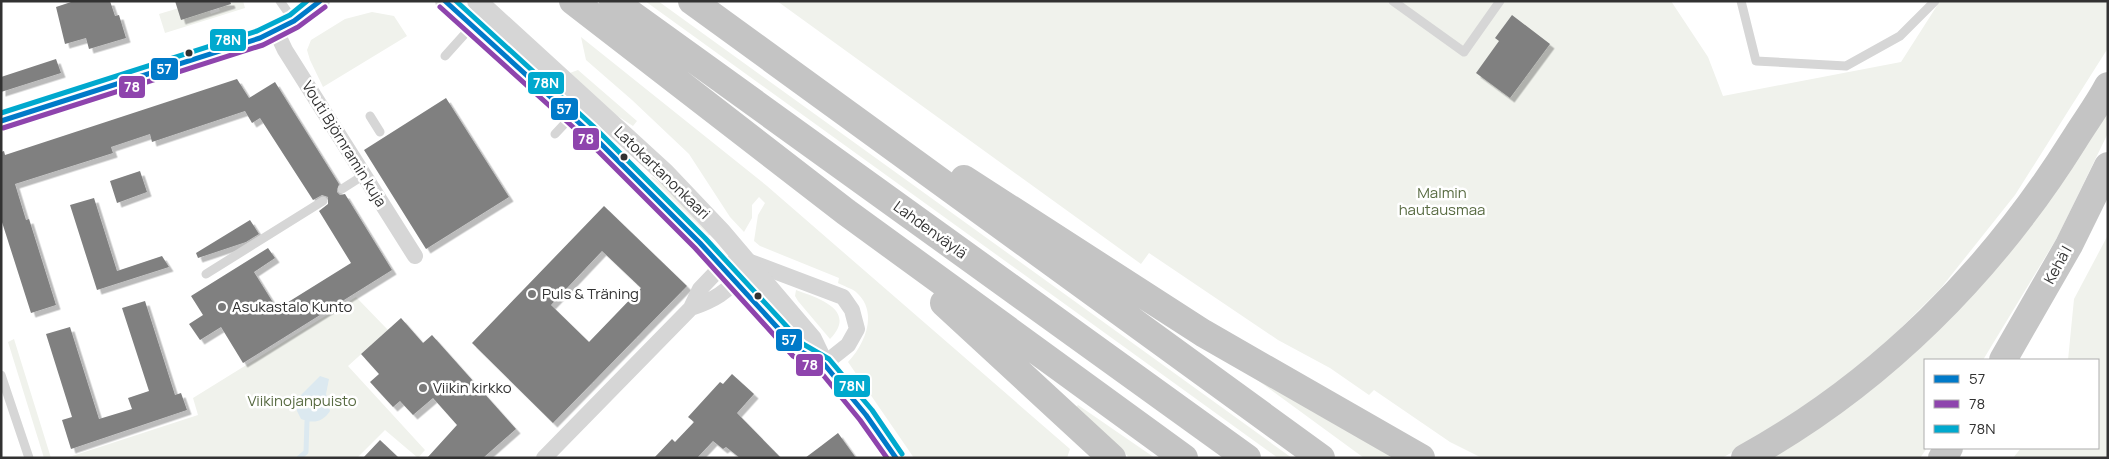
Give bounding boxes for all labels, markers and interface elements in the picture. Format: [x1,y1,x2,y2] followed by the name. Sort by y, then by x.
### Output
[209,28,247,52] line badge: 78N
[215,30,241,49] text: 78N
[184,48,194,58] unlabelled marker
[150,57,179,81] line badge: 57
[156,59,172,78] text: 57
[527,71,565,95] line badge: 78N
[533,73,559,92] text: 78N
[118,75,146,99] line badge: 78
[124,77,140,96] text: 78
[297,77,392,211] street label: Vouti Björnramin kuja
[550,97,579,121] line badge: 57
[556,99,572,118] text: 57
[610,121,715,224] street label: Latokartanonkaari
[572,127,600,151] line badge: 78
[578,129,594,148] text: 78
[619,152,629,162] unlabelled marker
[1399,182,1485,220] park label: Malmin hautausmaa
[889,196,971,263] street label: Lahdenväylä
[2038,242,2077,288] street label: Kehä I
[542,283,639,304] place label: Puls & Träning
[526,288,538,300] marker: Puls & Träning
[753,291,763,301] unlabelled marker
[232,296,353,317] place label: Asukastalo Kunto
[216,301,228,313] marker: Asukastalo Kunto
[775,328,803,352] line badge: 57
[781,330,797,349] text: 57
[795,353,824,377] line badge: 78
[802,355,818,374] text: 78
[1924,359,2099,449] legend
[1969,368,1985,389] text: 57
[833,374,871,398] line badge: 78N
[839,376,865,395] text: 78N
[433,377,512,398] place label: Viikin kirkko
[417,382,429,394] marker: Viikin kirkko
[247,390,357,411] park label: Viikinojanpuisto
[1969,393,1985,414] text: 78
[1969,418,1996,439] text: 78N

